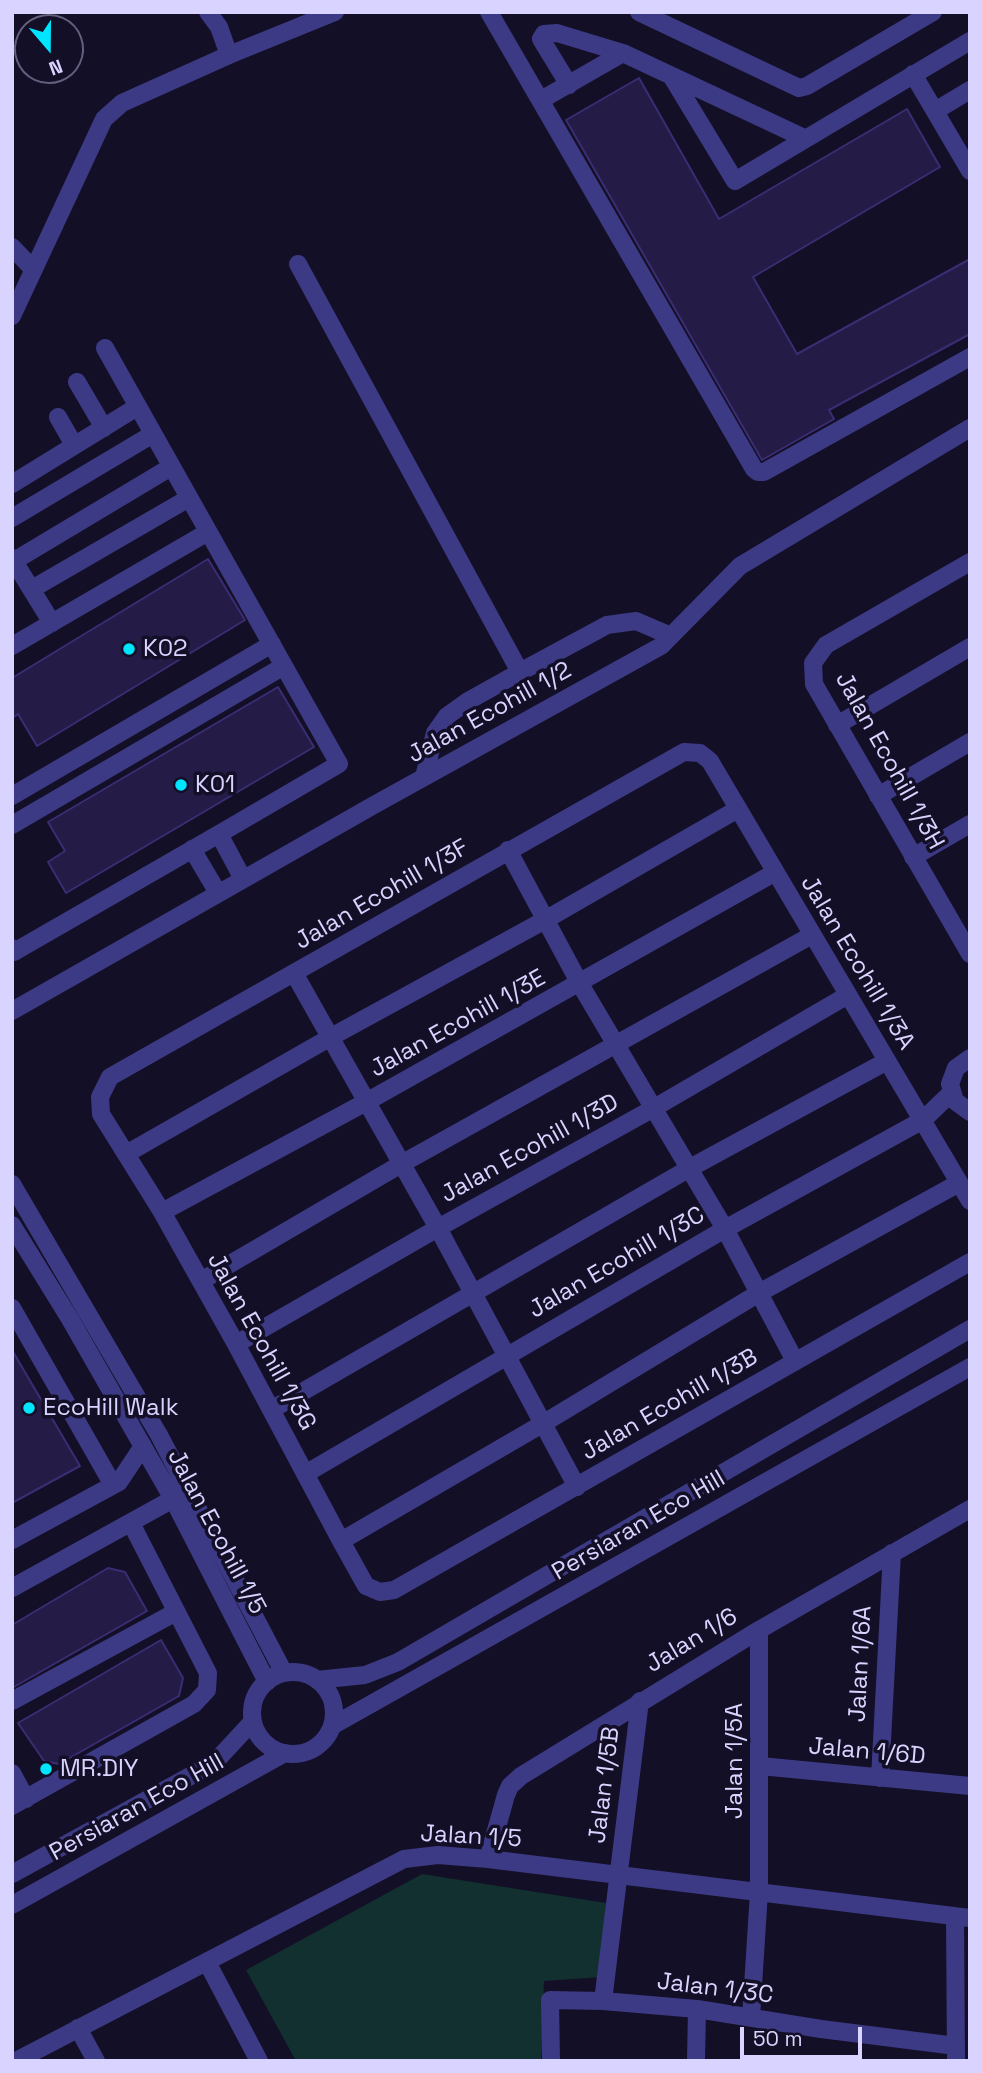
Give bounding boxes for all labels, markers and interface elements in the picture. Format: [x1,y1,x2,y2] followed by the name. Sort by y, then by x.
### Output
[14,14,84,84] north arrow
[45,53,66,81] text: N
[143,635,187,663] place label: K02
[121,641,137,657] marker: K02
[403,656,577,770] street label: Jalan Ecohill 1/2
[828,667,950,855] street label: Jalan Ecohill 1/3H
[195,771,235,799] place label: K01
[173,777,189,793] marker: K01
[290,834,474,956] street label: Jalan Ecohill 1/3F
[794,871,920,1055] street label: Jalan Ecohill 1/3A
[365,964,551,1084] street label: Jalan Ecohill 1/3E
[436,1088,624,1210] street label: Jalan Ecohill 1/3D
[524,1201,710,1325] street label: Jalan Ecohill 1/3C
[200,1248,322,1436] street label: Jalan Ecohill 1/3G
[577,1343,763,1467] street label: Jalan Ecohill 1/3B
[43,1394,179,1422] place label: EcoHill Walk
[21,1400,37,1416] marker: EcoHill Walk
[160,1445,272,1619] street label: Jalan Ecohill 1/5
[547,1465,731,1587] street label: Persiaran Eco Hill
[641,1602,743,1680] street label: Jalan 1/6
[844,1605,878,1723] street label: Jalan 1/6A
[721,1703,749,1819] street label: Jalan 1/5A
[584,1725,626,1845] street label: Jalan 1/5B
[807,1733,927,1771] street label: Jalan 1/6D
[45,1748,229,1868] street label: Persiaran Eco Hill
[60,1755,138,1783] place label: MR.DIY
[38,1761,54,1777] marker: MR.DIY
[420,1820,522,1854] street label: Jalan 1/5
[655,1968,775,2010] street label: Jalan 1/3C
[744,2014,866,2058] scale bar
[753,2025,803,2052] text: 50 m

